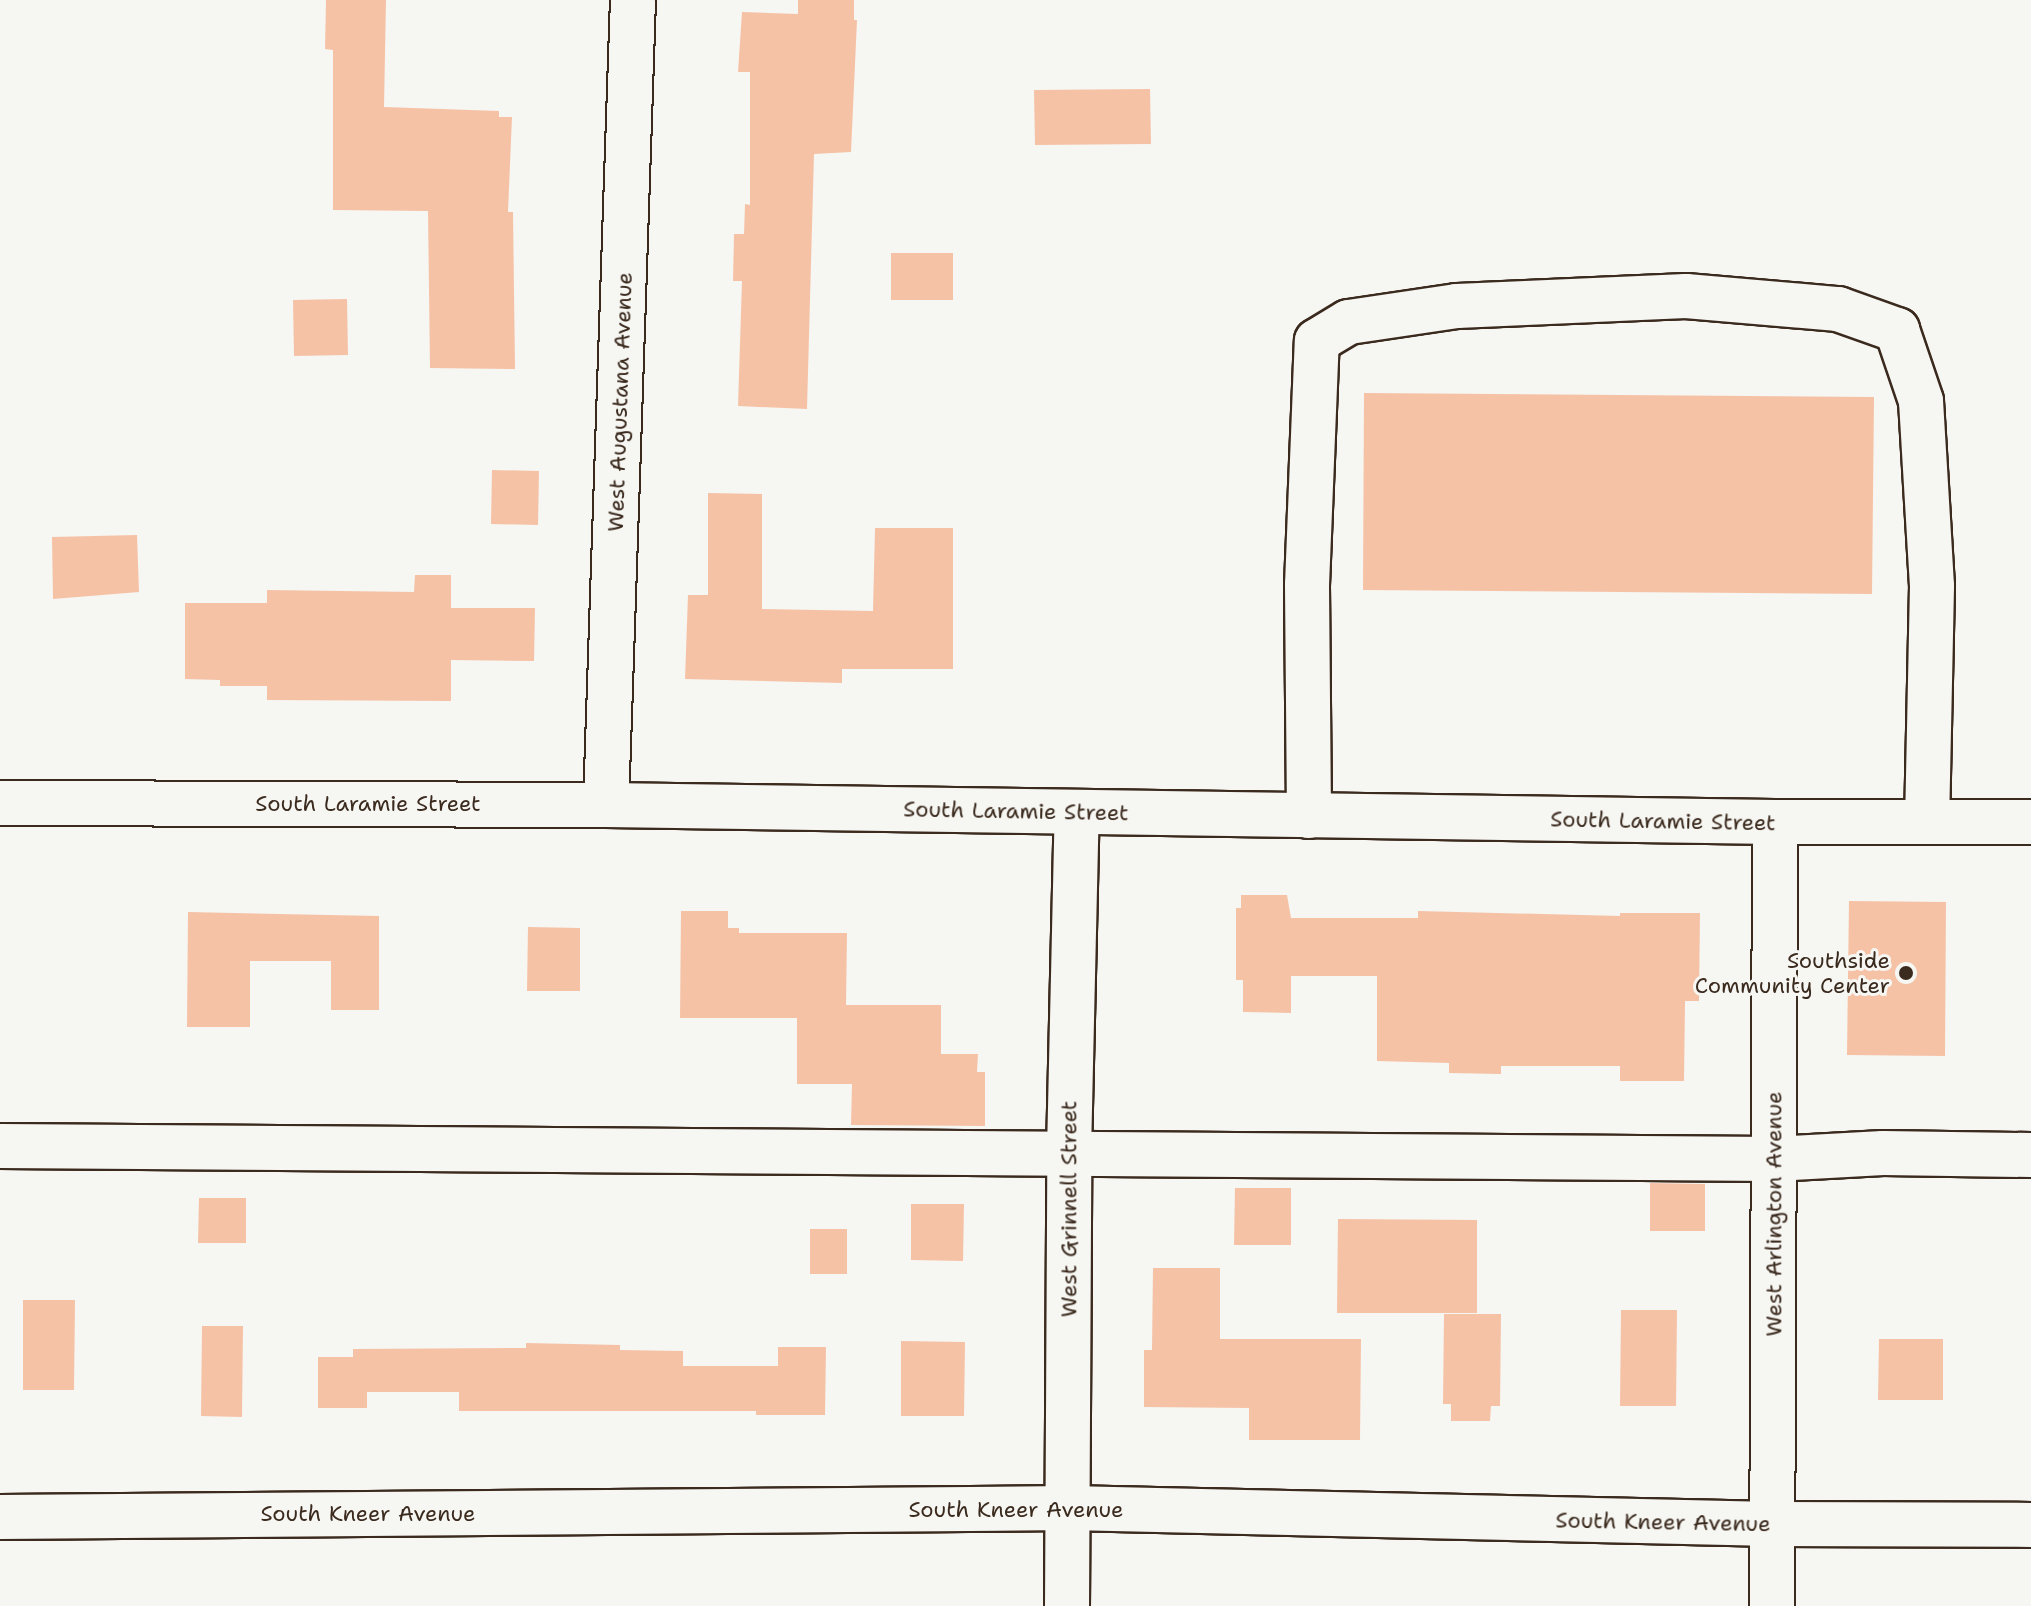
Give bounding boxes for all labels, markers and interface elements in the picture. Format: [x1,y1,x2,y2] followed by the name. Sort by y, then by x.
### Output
[602,272,638,532] street label: West Augustana Avenue
[255,791,481,817] street label: South Laramie Street
[903,796,1129,826] street label: South Laramie Street
[1550,806,1776,836] street label: South Laramie Street
[1695,947,1890,998] place label: Southside Community Center
[1897,964,1915,982] marker: Southside Community Center
[1761,1091,1787,1337] street label: West Arlington Avenue
[1056,1101,1082,1317] street label: West Grinnell Street
[908,1497,1124,1523] street label: South Kneer Avenue
[260,1501,476,1527] street label: South Kneer Avenue
[1555,1507,1771,1537] street label: South Kneer Avenue

